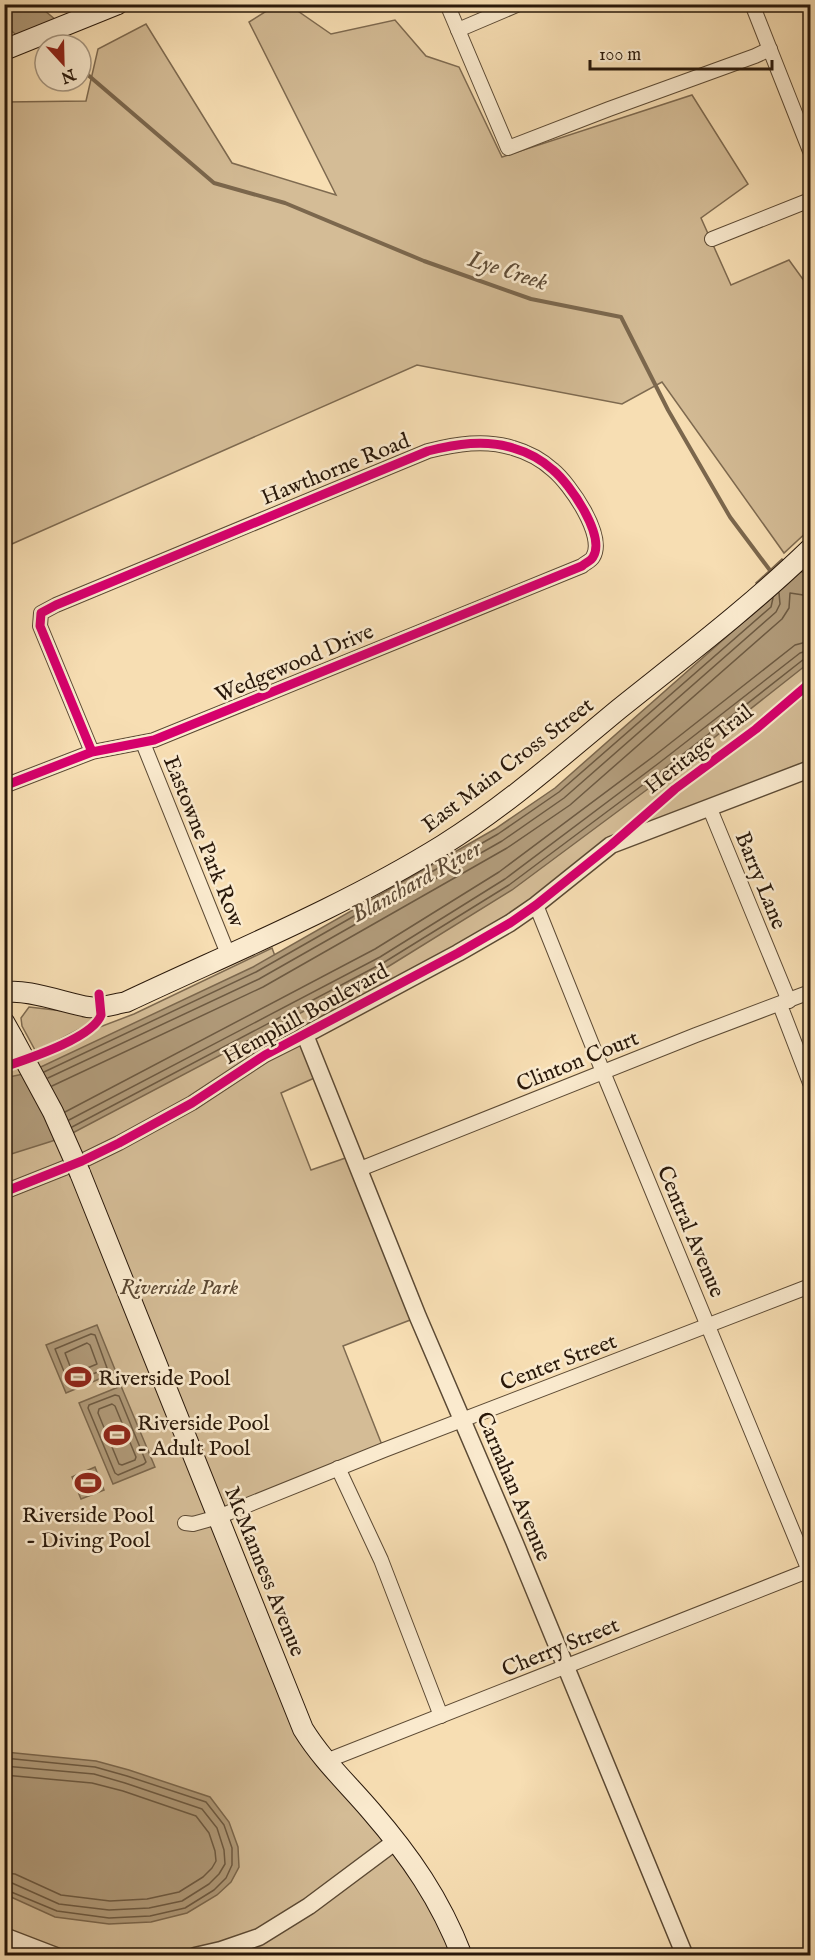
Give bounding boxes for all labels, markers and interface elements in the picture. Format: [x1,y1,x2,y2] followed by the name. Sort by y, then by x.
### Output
[33,33,93,93] north arrow
[590,33,772,71] scale bar
[599,44,641,67] text: 100 m
[58,63,79,87] text: N
[463,244,552,299] water label: Lye Creek
[257,427,414,512] street label: Hawthorne Road
[211,618,378,710] street label: Wedgewood Drive
[417,692,600,839] street label: East Main Cross Street
[639,698,759,801] street label: Heritage Trail
[156,752,250,932] street label: Eastowne Park Row
[728,828,792,934] street label: Barry Lane
[346,833,489,931] water label: Blanchard River
[218,958,394,1072] street label: Hemphill Boulevard
[512,1024,643,1099] street label: Clinton Court
[650,1162,731,1302] street label: Central Avenue
[120,1274,238,1302] park label: Riverside Park
[496,1328,621,1398] street label: Center Street
[63,1362,93,1392] sports icon: Riverside Pool
[98,1365,230,1393] place label: Riverside Pool
[469,1408,557,1566] street label: Carnahan Avenue
[137,1410,269,1463] place label: Riverside Pool - Adult Pool
[102,1420,132,1450] sports icon: Riverside Pool - Adult Pool
[73,1468,103,1498] sports icon: Riverside Pool - Diving Pool
[217,1483,311,1661] street label: McManness Avenue
[22,1502,154,1555] place label: Riverside Pool - Diving Pool
[498,1611,624,1684] street label: Cherry Street

